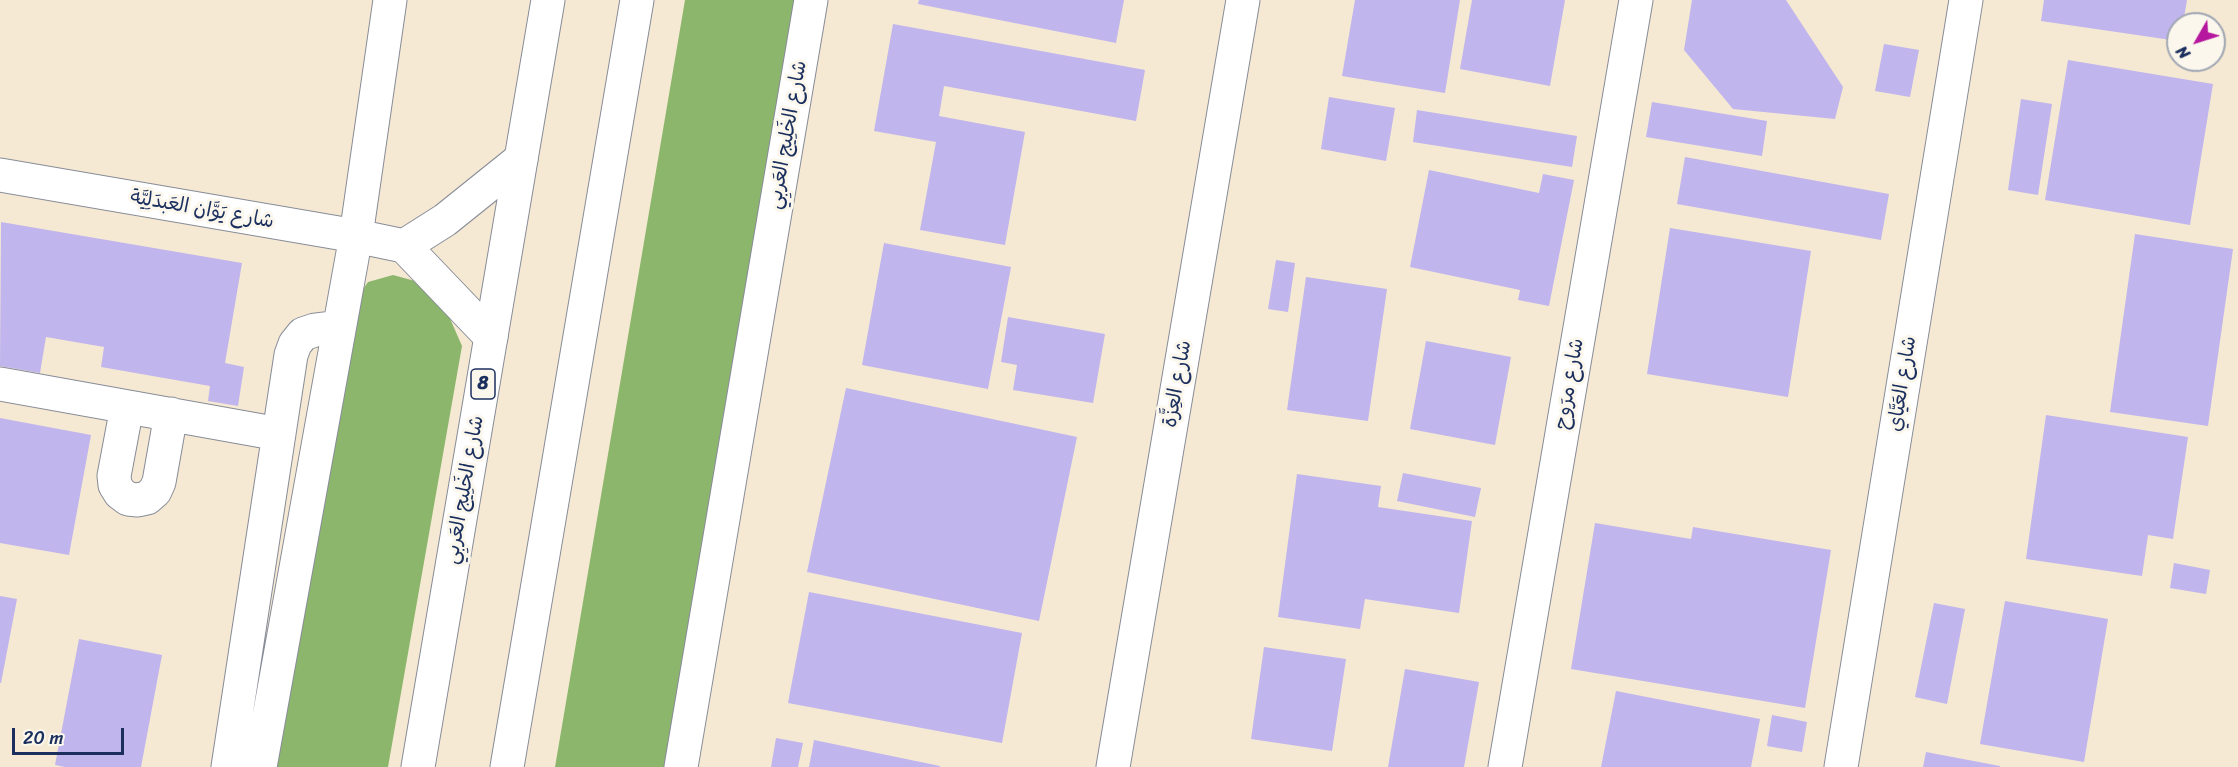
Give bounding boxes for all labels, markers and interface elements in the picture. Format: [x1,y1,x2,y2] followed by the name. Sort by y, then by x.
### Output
[2166,12,2226,72] north arrow
[2168,39,2198,66] text: N
[763,59,813,211] street label: شارع الخَلِيج العَربِي
[128,186,276,234] street label: شارع يَوَّان العَبدَلِيَّة
[1884,335,1922,433] street label: شارع العَيَّاي
[1550,337,1590,431] street label: شارع مرَوح
[1159,339,1197,429] street label: شارع العِزَّة
[471,369,495,399] road number: 8
[440,414,490,566] street label: شارع الخَلِيج العَربِي
[15,716,128,754] scale bar
[23,722,63,754] text: 20 m

